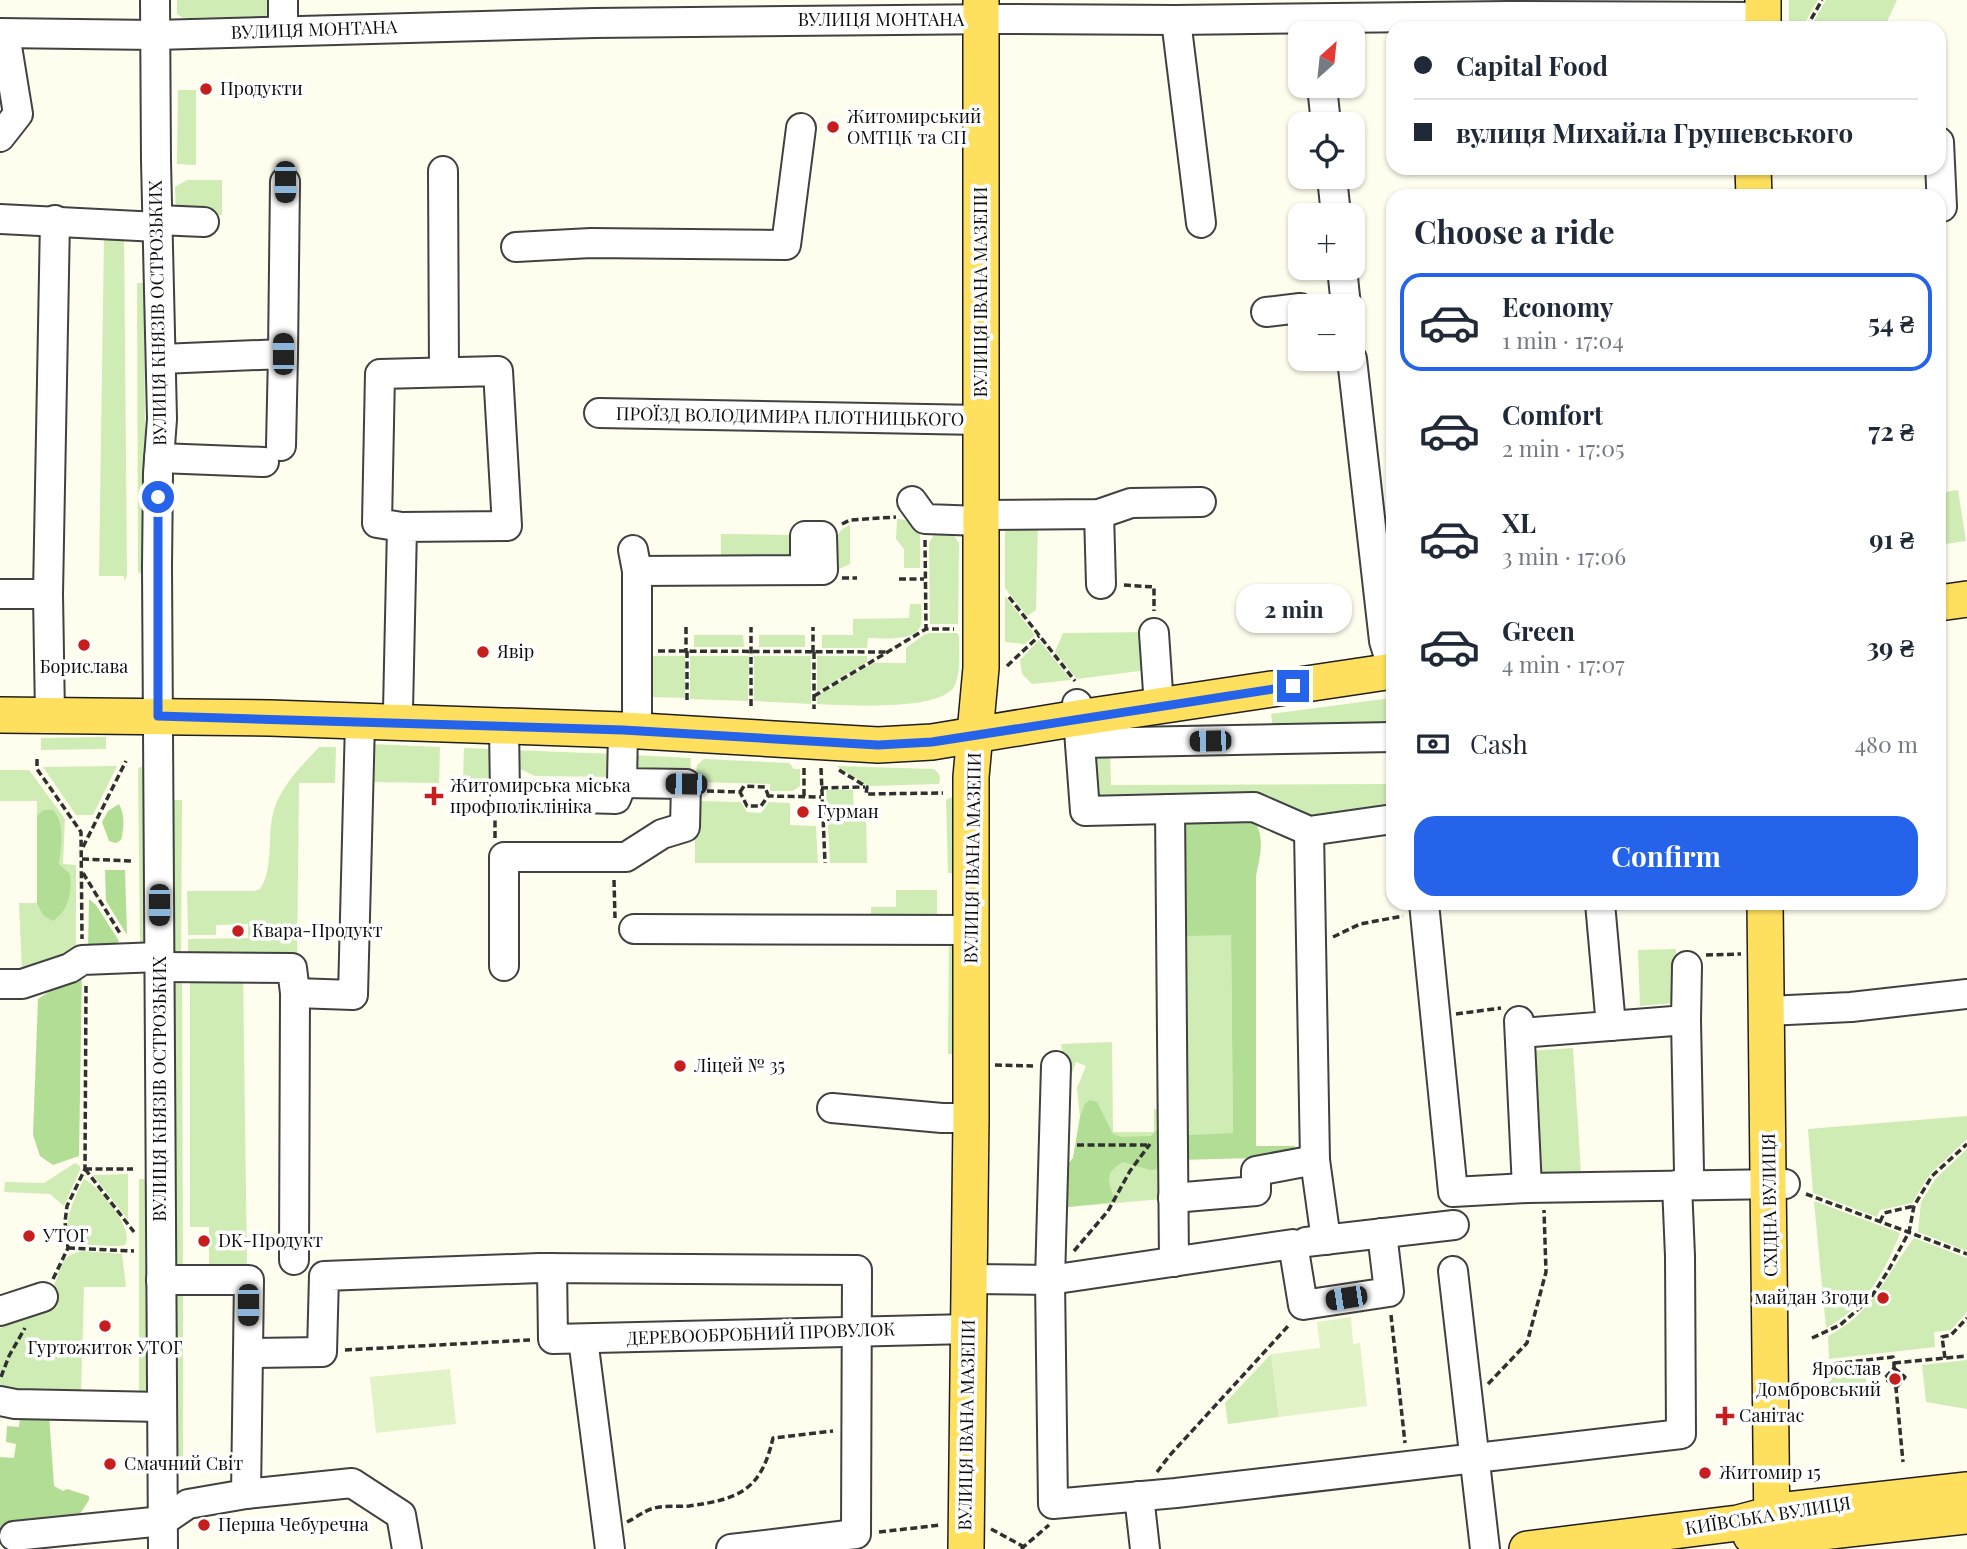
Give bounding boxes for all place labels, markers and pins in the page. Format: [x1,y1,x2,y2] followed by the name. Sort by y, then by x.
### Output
[220,76,303,100] place label: Продукти
[198,81,214,97] marker: Продукти
[847,104,981,149] place label: Житомирський ОМТЦК та СП
[825,119,841,135] marker: Житомирський ОМТЦК та СП
[76,637,92,653] marker: Борислава
[496,639,534,663] place label: Явір
[475,644,491,660] marker: Явір
[40,654,128,678] place label: Борислава
[450,773,631,818] place label: Житомирська міська профполіклініка
[424,786,444,806] marker: Житомирська міська профполіклініка
[817,799,879,823] place label: Гурман
[795,804,811,820] marker: Гурман
[252,918,383,942] place label: Квара-Продукт
[230,923,246,939] marker: Квара-Продукт
[693,1053,785,1077] place label: Ліцей № 35
[672,1058,688,1074] marker: Ліцей № 35
[42,1223,89,1247] place label: УТОГ
[21,1228,37,1244] marker: УТОГ
[218,1228,323,1252] place label: DK-Продукт
[196,1233,212,1249] marker: DK-Продукт
[1754,1285,1869,1309] place label: майдан Згоди
[1875,1290,1891,1306] marker: майдан Згоди
[97,1318,113,1334] marker: Гуртожиток УТОГ
[28,1335,183,1359] place label: Гуртожиток УТОГ
[1756,1356,1881,1401] place label: Ярослав Домбровський
[1887,1371,1903,1387] marker: Ярослав Домбровський
[1739,1403,1805,1427] place label: Санітас
[1717,1408,1733,1424] marker: Санітас
[124,1451,243,1475] place label: Смачний Світ
[102,1456,118,1472] marker: Смачний Світ
[1719,1460,1821,1484] place label: Житомир 15
[1697,1465,1713,1481] marker: Житомир 15
[218,1512,369,1536] place label: Перша Чебуречна
[196,1517,212,1533] marker: Перша Чебуречна

